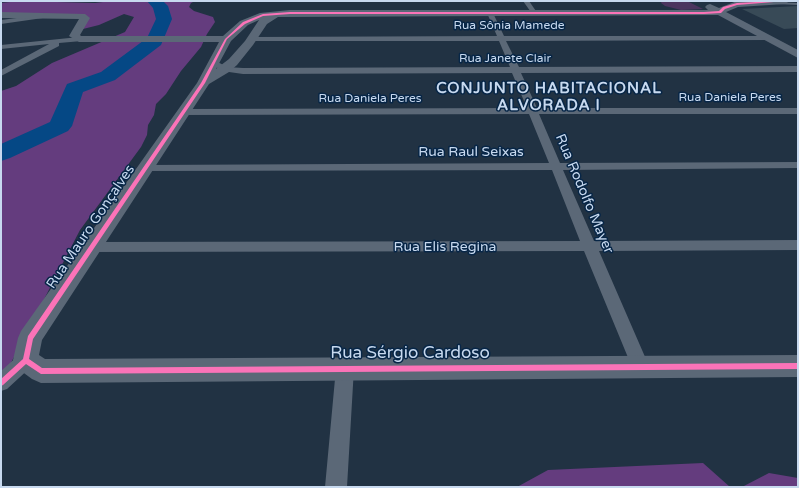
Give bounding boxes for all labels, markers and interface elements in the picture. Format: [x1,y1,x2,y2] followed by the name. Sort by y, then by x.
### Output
[453,19,565,33] street label: Rua Sônia Mamede
[459,52,551,66] street label: Rua Janete Clair
[436,80,662,115] district label: CONJUNTO HABITACIONAL ALVORADA I
[679,91,781,105] street label: Rua Daniela Peres
[319,92,421,106] street label: Rua Daniela Peres
[551,132,617,256] street label: Rua Rodolfo Mayer
[418,144,524,160] street label: Rua Raul Seixas
[43,162,139,292] street label: Rua Mauro Gonçalves
[394,239,496,255] street label: Rua Elis Regina
[330,344,490,364] street label: Rua Sérgio Cardoso

